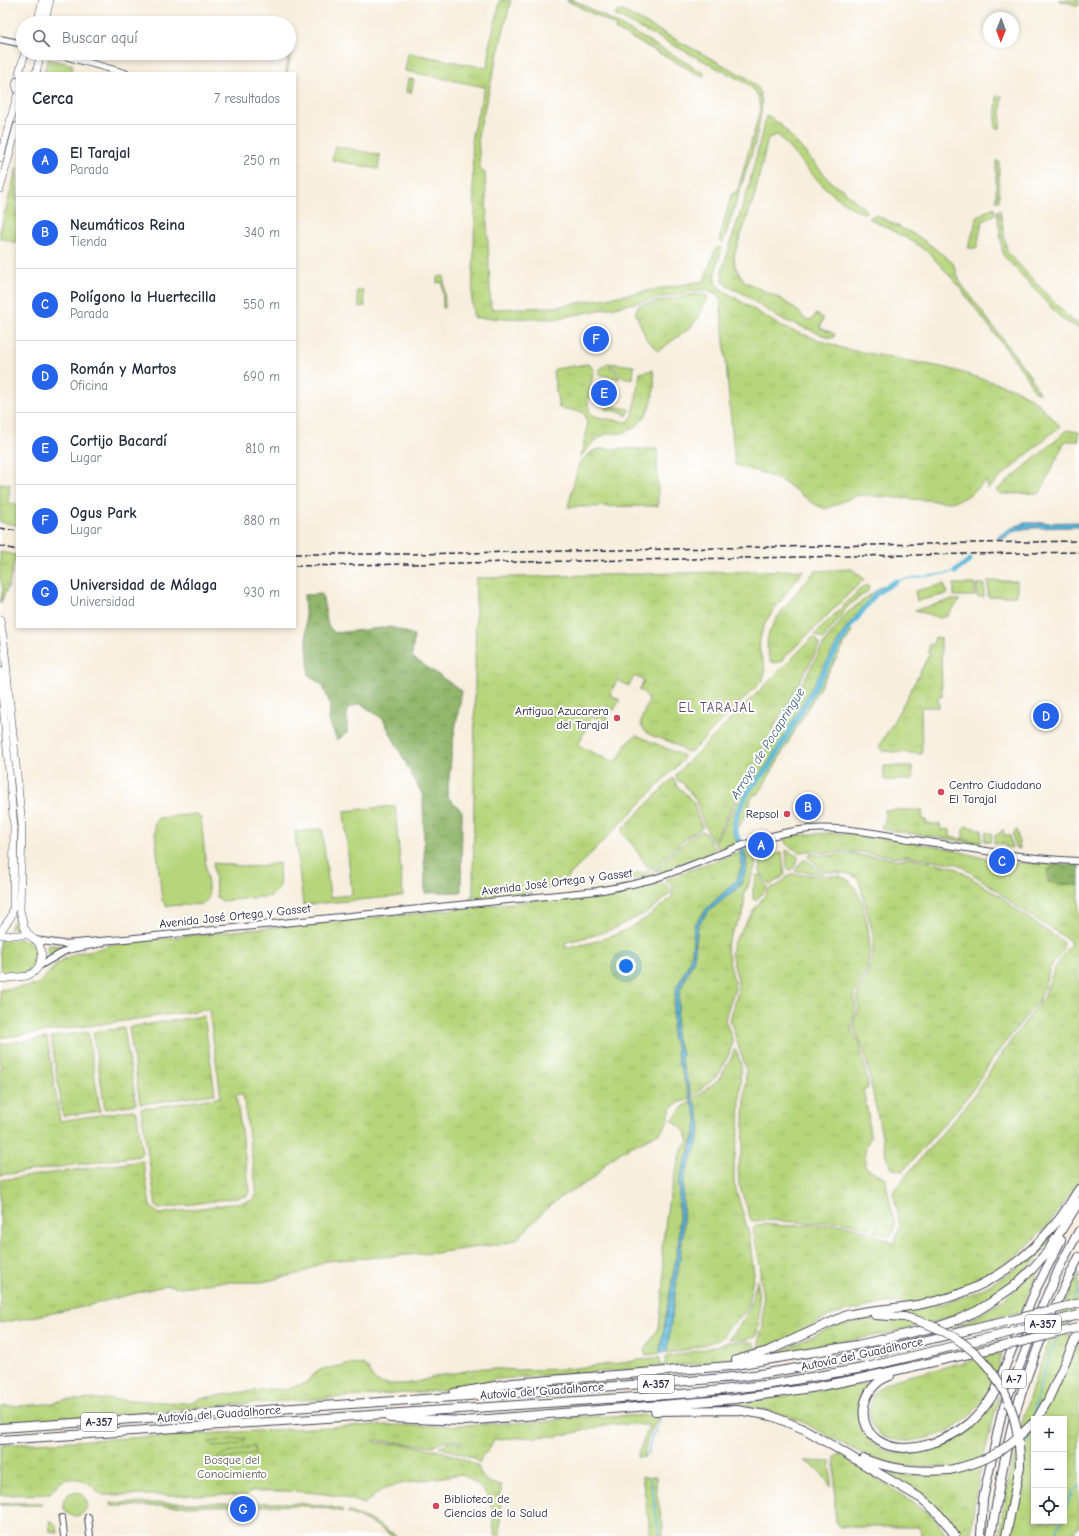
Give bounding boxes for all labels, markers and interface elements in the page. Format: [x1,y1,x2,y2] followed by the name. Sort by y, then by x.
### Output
[983,12,1019,48] north arrow
[16,16,296,60] search box
[30,27,52,49] icon: search
[62,29,138,47] text: Buscar aquí
[32,89,74,108] text: Cerca
[214,91,280,106] text: 7 resultados
[70,144,130,162] text: El Tarajal
[41,153,49,168] text: A
[243,153,280,168] text: 250 m
[70,162,109,177] text: Parada
[70,216,185,234] text: Neumáticos Reina
[41,225,49,240] text: B
[244,225,280,240] text: 340 m
[70,234,107,249] text: Tienda
[70,288,216,306] text: Polígono la Huertecilla
[41,297,49,312] text: C
[243,297,280,312] text: 550 m
[70,306,109,321] text: Parada
[583,324,609,354] pin: F
[70,360,176,378] text: Román y Martos
[41,369,49,384] text: D
[243,369,280,384] text: 690 m
[70,378,108,393] text: Oficina
[591,378,617,408] pin: E
[70,432,167,450] text: Cortijo Bacardí
[41,441,49,456] text: E
[245,441,280,456] text: 810 m
[70,450,102,465] text: Lugar
[70,504,137,522] text: Ogus Park
[41,513,49,528] text: F
[244,513,280,528] text: 880 m
[70,522,102,537] text: Lugar
[70,576,217,594] text: Universidad de Málaga
[40,585,50,600] text: G
[244,585,280,600] text: 930 m
[70,594,135,609] text: Universidad
[726,684,808,803] water label: Arroyo de Pocapringue
[678,700,756,715] district label: EL TARAJAL
[1033,701,1059,731] pin: D
[515,704,609,732] place label: Antigua Azucarera del Tarajal
[612,713,622,723] marker: Antigua Azucarera del Tarajal
[949,778,1042,806] place label: Centro Ciudadano El Tarajal
[936,787,946,797] marker: Centro Ciudadano El Tarajal
[795,792,821,822] pin: B
[746,807,779,821] place label: Repsol
[782,809,792,819] marker: Repsol
[748,830,774,860] pin: A
[989,846,1015,876] pin: C
[481,866,634,898] street label: Avenida José Ortega y Gasset
[159,901,312,931] street label: Avenida José Ortega y Gasset
[616,956,636,976] your location
[1025,1315,1061,1333] road number: A-357
[800,1334,924,1374] street label: Autovía del Guadalhorce
[1002,1370,1026,1388] road number: A-7
[638,1375,674,1393] road number: A-357
[479,1380,605,1402] street label: Autovía del Guadalhorce
[156,1403,282,1425] street label: Autovía del Guadalhorce
[81,1413,117,1431] road number: A-357
[1031,1416,1067,1524] map controls
[1031,1416,1067,1452] button: +
[1031,1452,1067,1488] button: −
[197,1453,267,1481] park label: Bosque del Conocimiento
[1031,1488,1067,1524] button: locate
[444,1492,548,1520] place label: Biblioteca de Ciencias de la Salud
[230,1494,256,1524] pin: G
[431,1501,441,1511] marker: Biblioteca de Ciencias de la Salud

